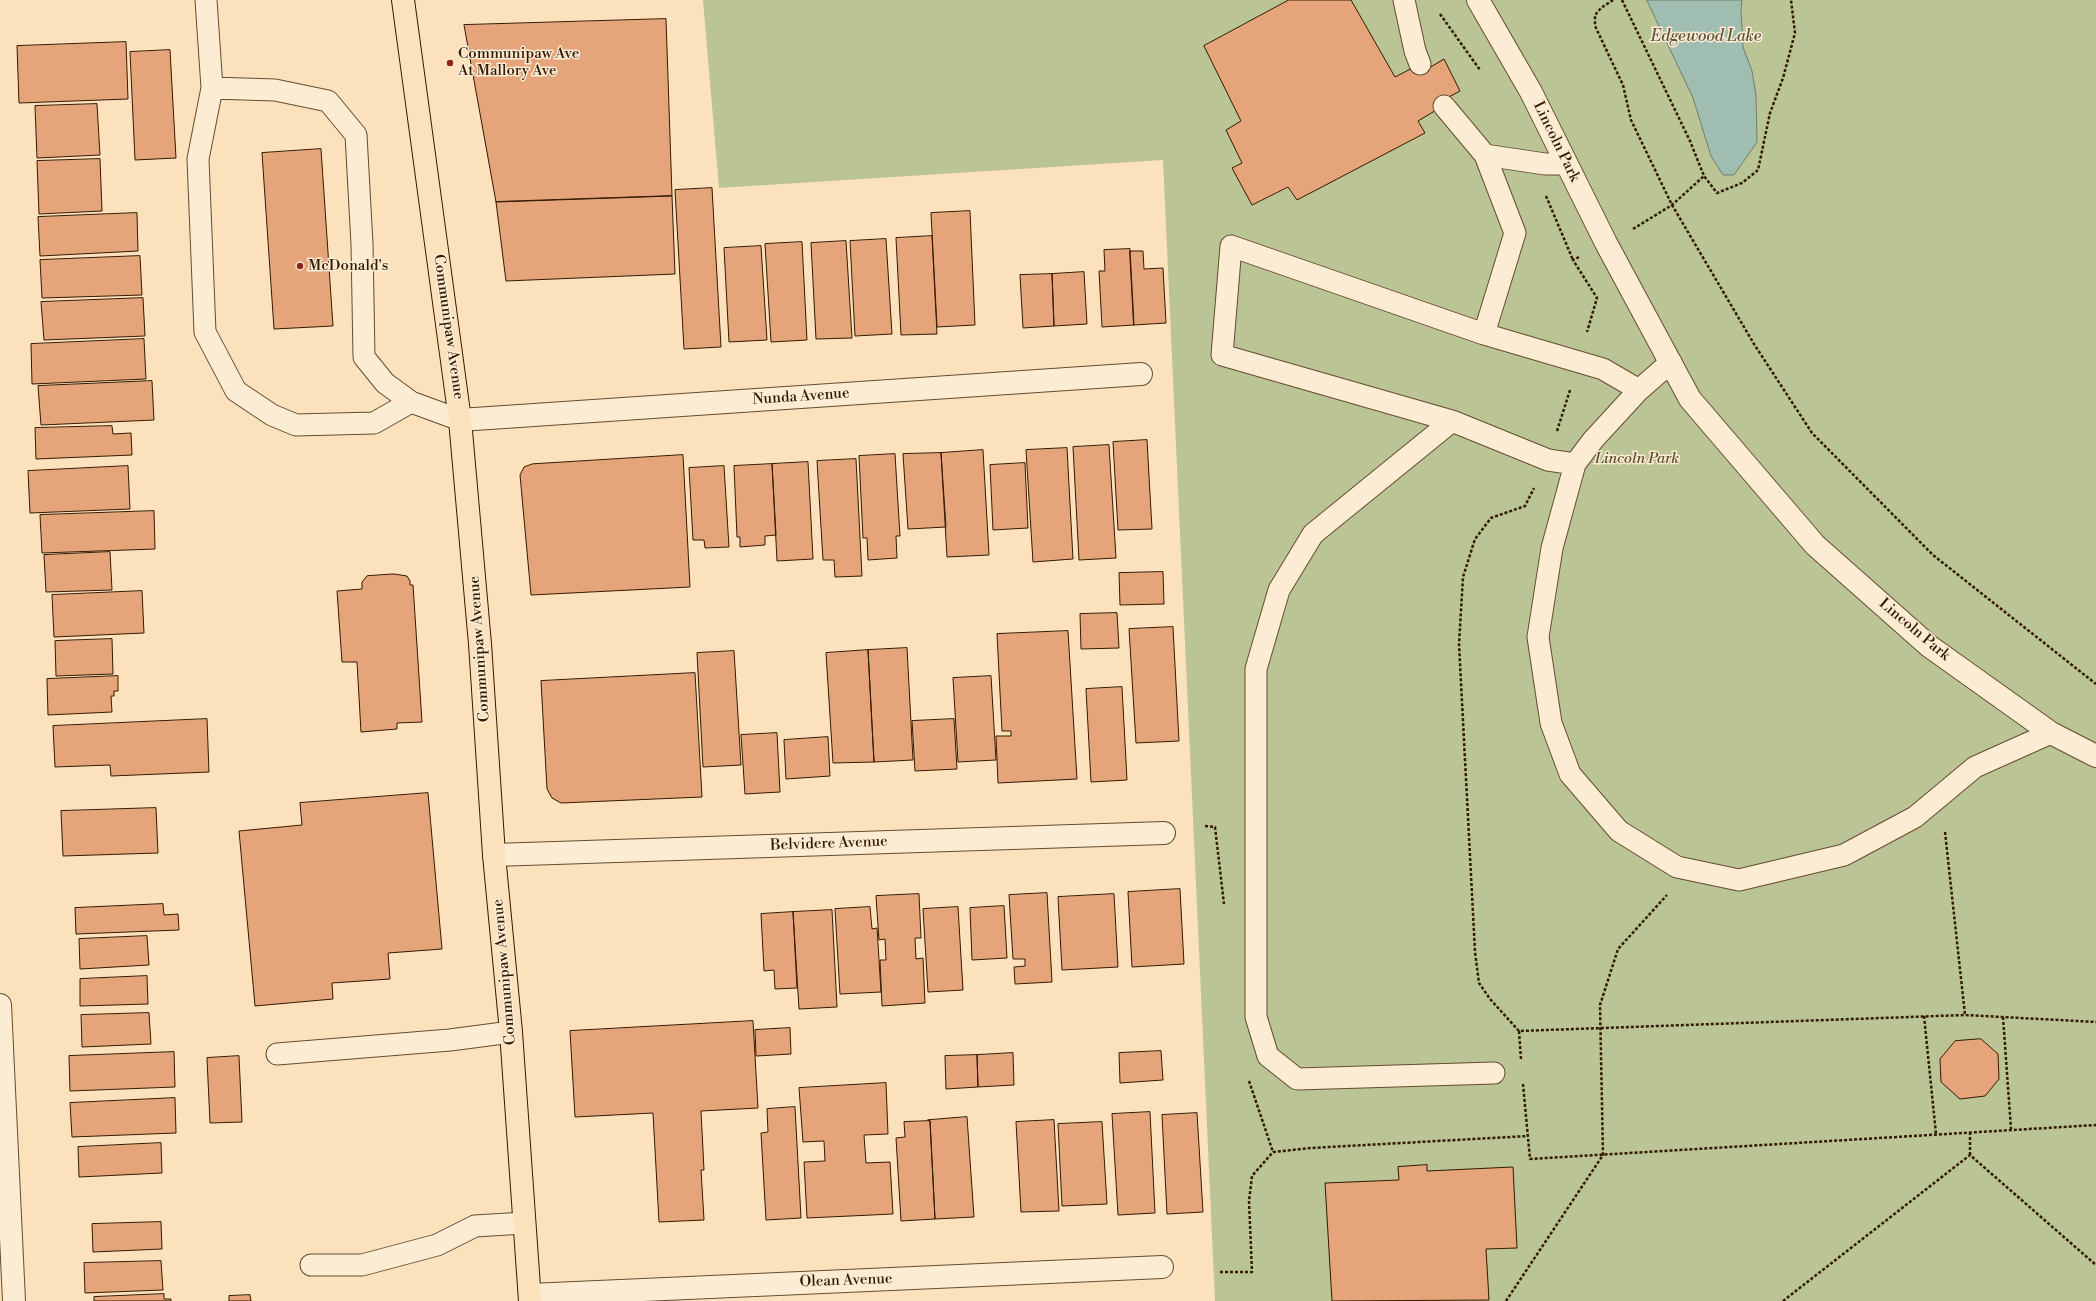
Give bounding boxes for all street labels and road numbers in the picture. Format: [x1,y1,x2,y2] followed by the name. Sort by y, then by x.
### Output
[1529,99,1583,185] street label: Lincoln Park
[429,253,467,401] street label: Communipaw Avenue
[752,385,850,409] street label: Nunda Avenue
[466,575,494,723] street label: Communipaw Avenue
[1875,595,1953,665] street label: Lincoln Park
[770,833,888,855] street label: Belvidere Avenue
[490,898,520,1046] street label: Communipaw Avenue
[799,1270,893,1292] street label: Olean Avenue

